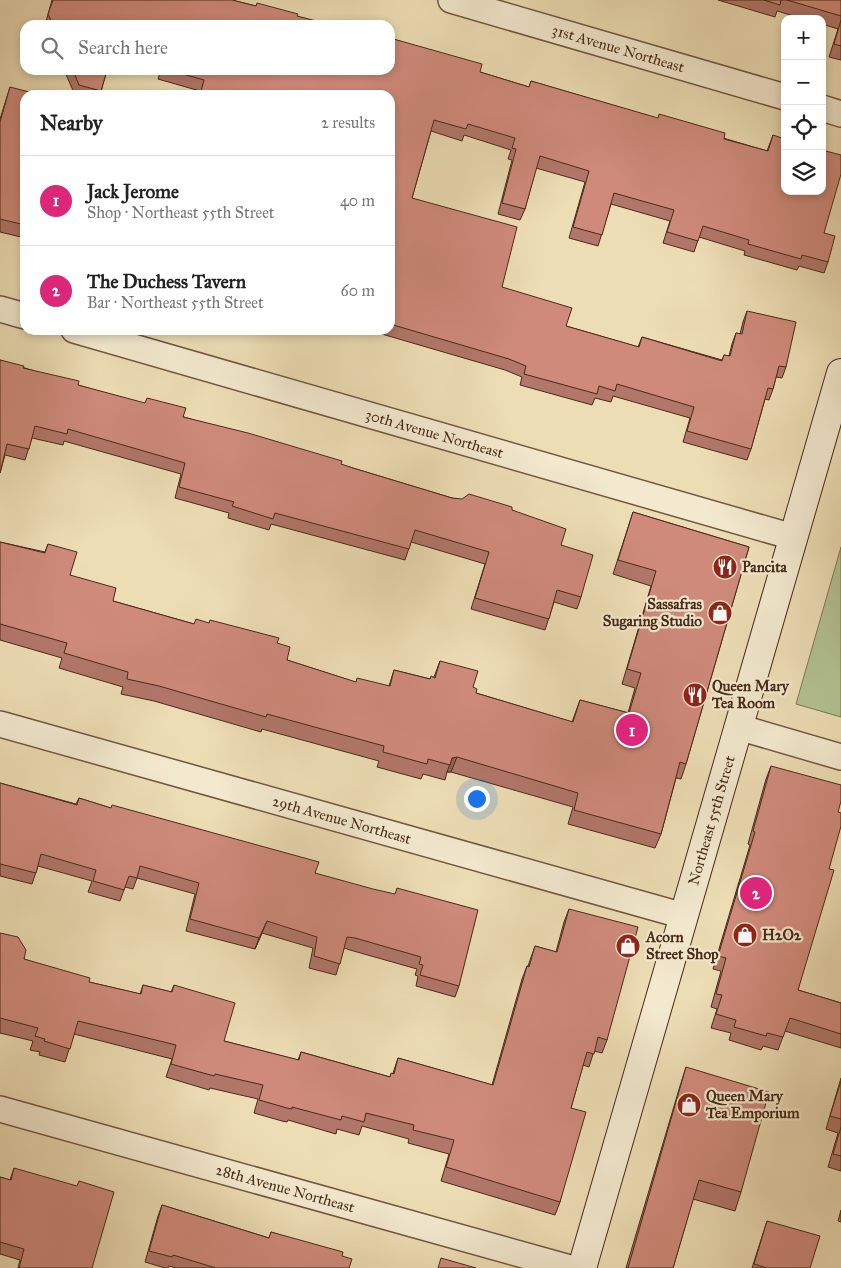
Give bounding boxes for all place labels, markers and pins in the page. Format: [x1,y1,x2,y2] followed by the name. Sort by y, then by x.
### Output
[712,554,738,580] restaurant icon: Pancita
[742,558,787,576] place label: Pancita
[603,595,703,631] place label: Sassafras Sugaring Studio
[707,600,733,626] shop icon: Sassafras Sugaring Studio
[711,677,790,712] place label: Queen Mary Tea Room
[682,682,708,708] restaurant icon: Queen Mary Tea Room
[616,711,648,749] pin: 1
[740,874,772,912] pin: 2
[732,922,758,948] shop icon: H2O2
[762,926,802,944] place label: H2O2
[645,928,719,964] place label: Acorn Street Shop
[615,933,641,959] shop icon: Acorn Street Shop
[705,1087,800,1123] place label: Queen Mary Tea Emporium
[676,1092,702,1118] shop icon: Queen Mary Tea Emporium

